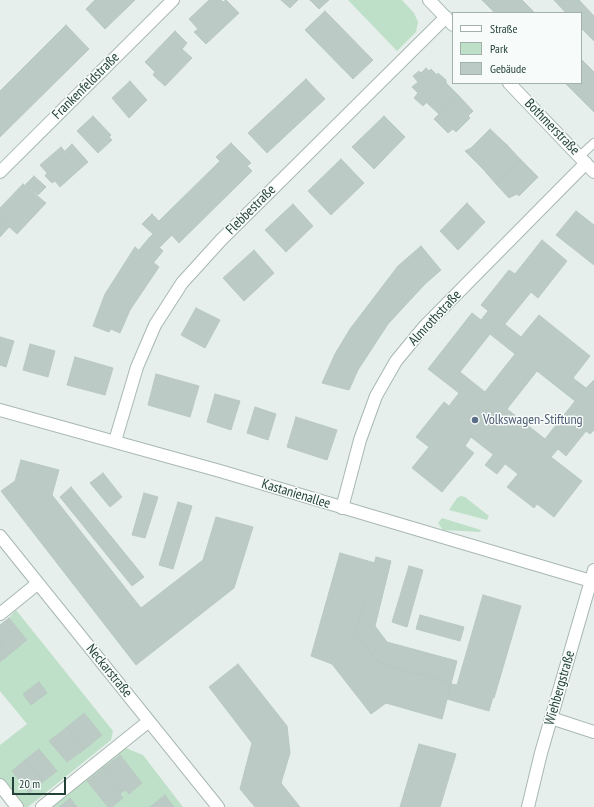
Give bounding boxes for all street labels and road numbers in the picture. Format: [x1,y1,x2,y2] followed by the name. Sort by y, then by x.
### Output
[49,49,123,123] street label: Frankenfeldstraße
[521,95,583,159] street label: Bothmerstraße
[223,182,279,238] street label: Flebbestraße
[405,287,465,349] street label: Almrothstraße
[260,476,332,512] street label: Kastanienallee
[82,641,136,701] street label: Neckarstraße
[541,649,579,727] street label: Wiehbergstraße

